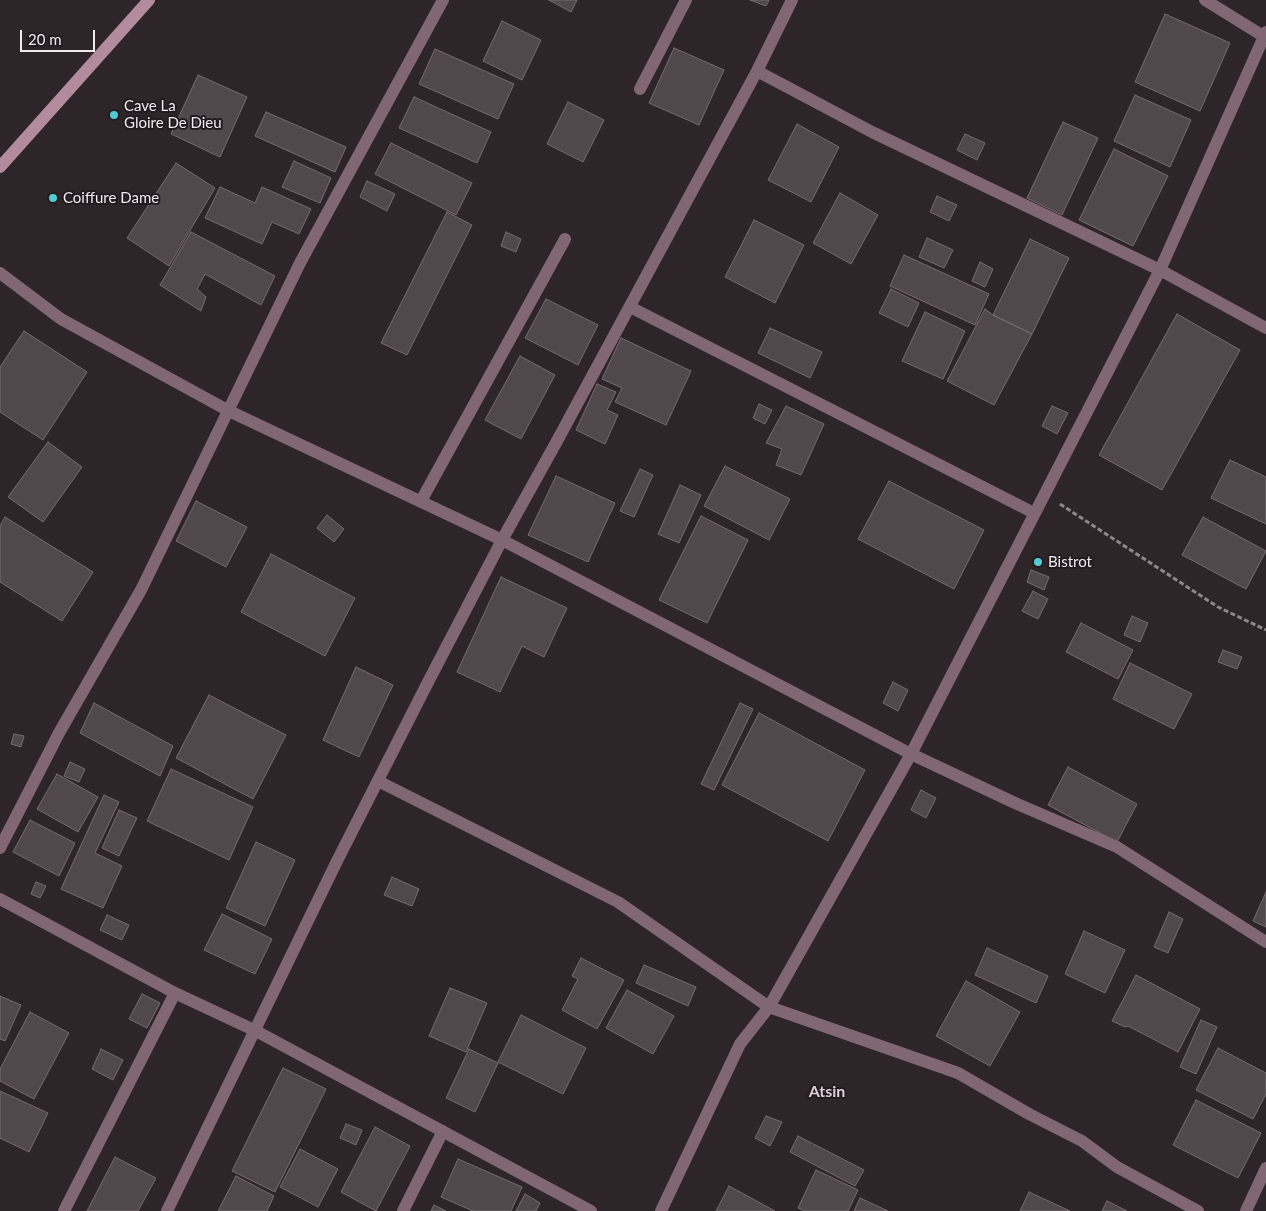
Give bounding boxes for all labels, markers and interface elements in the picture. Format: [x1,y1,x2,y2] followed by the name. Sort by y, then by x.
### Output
[22,20,98,52] scale bar
[28,30,62,48] text: 20 m
[124,97,222,132] place label: Cave La Gloire De Dieu
[108,109,120,121] marker: Cave La Gloire De Dieu
[63,189,159,207] place label: Coiffure Dame
[47,192,59,204] marker: Coiffure Dame
[1048,553,1092,571] place label: Bistrot
[1032,556,1044,568] marker: Bistrot
[809,1082,845,1102] district label: Atsin

